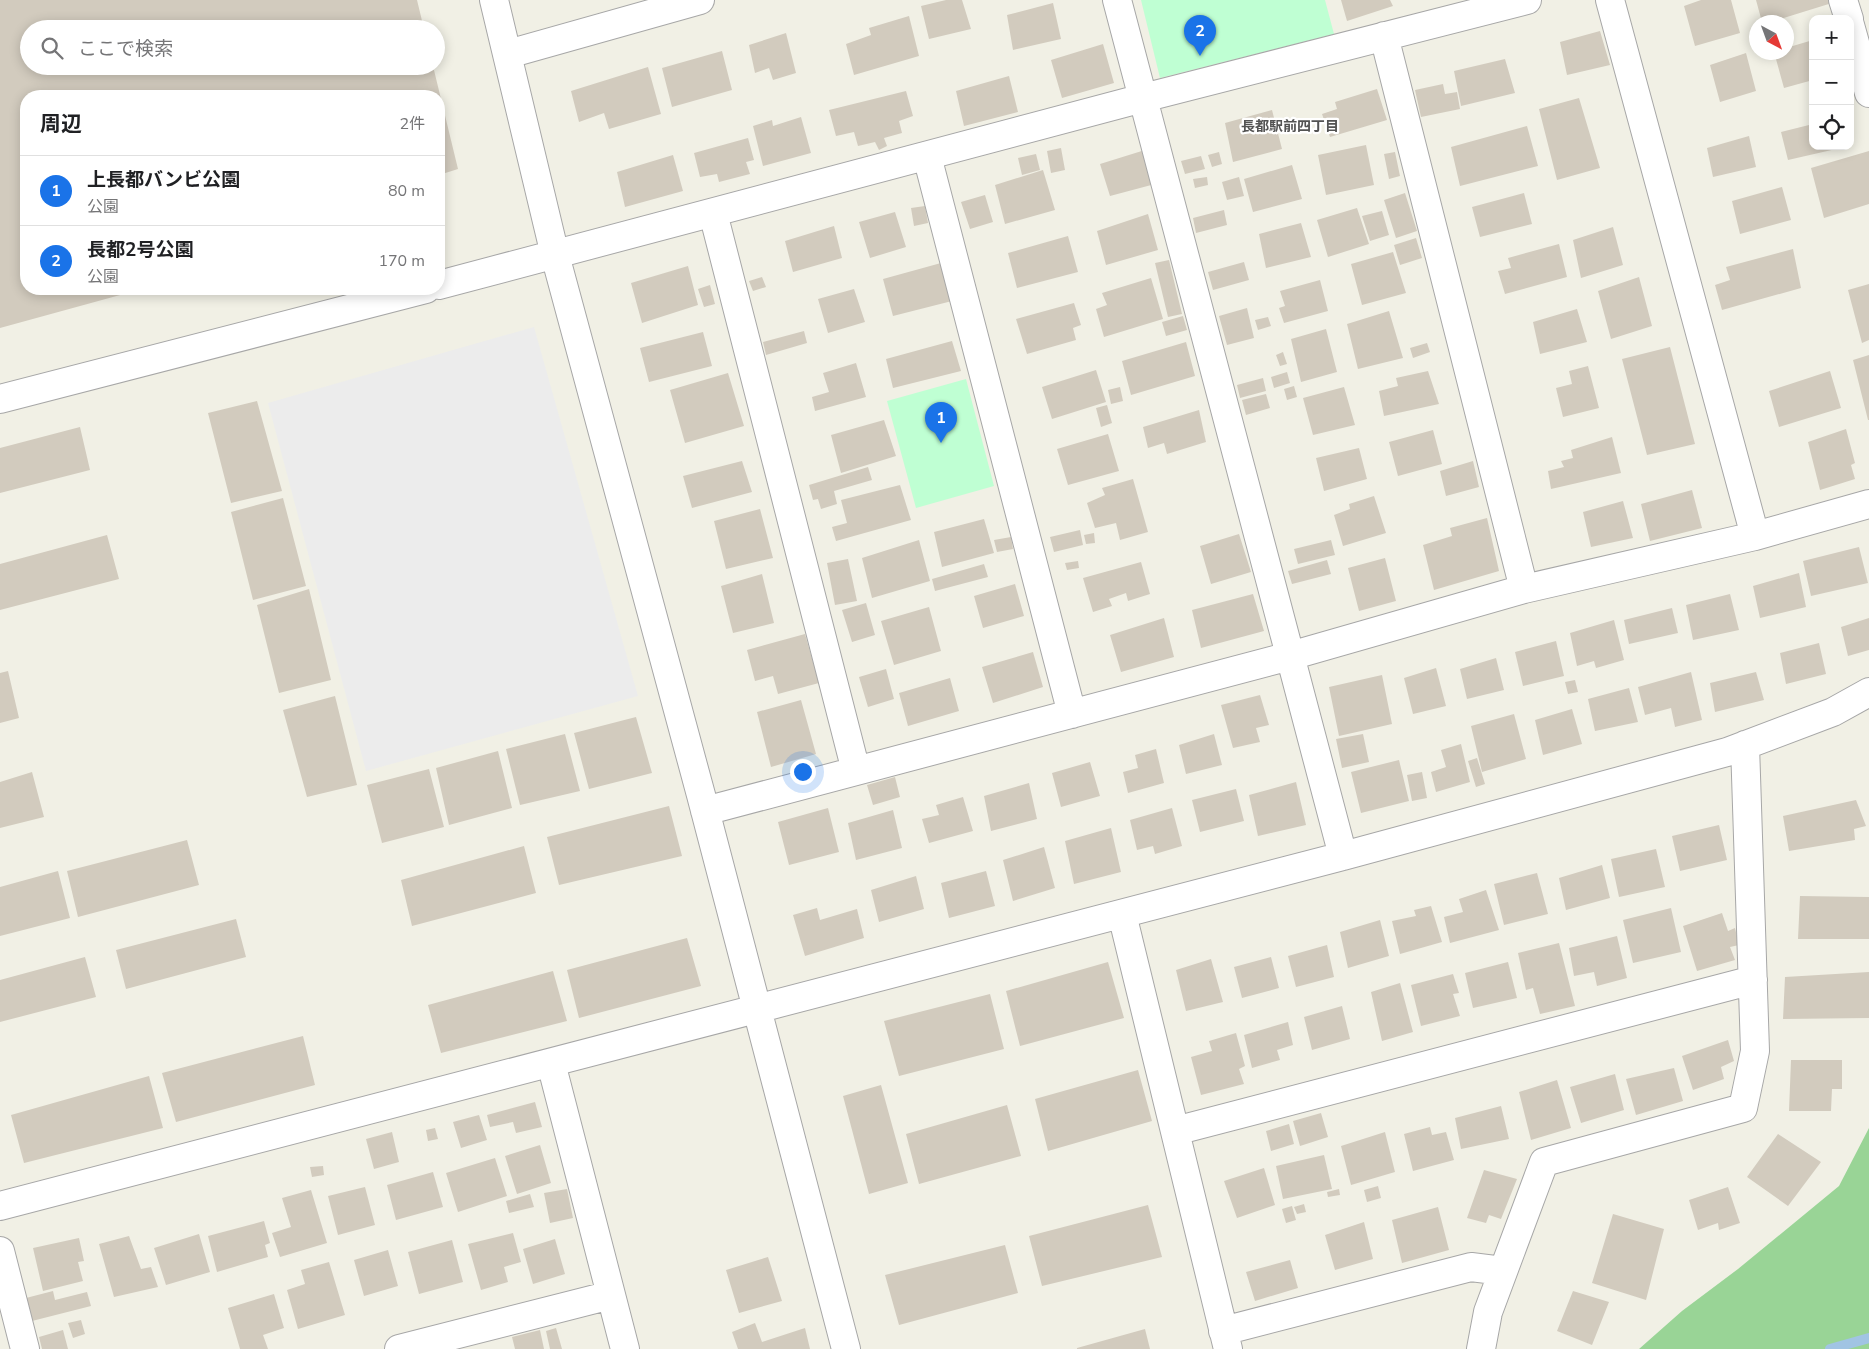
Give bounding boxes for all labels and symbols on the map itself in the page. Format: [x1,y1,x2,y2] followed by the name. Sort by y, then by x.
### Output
[1184,15,1216,56] pin: 2
[1749,15,1794,60] north arrow
[1241,117,1339,136] district label: 長都駅前四丁目
[925,402,957,443] pin: 1
[790,759,816,785] your location

